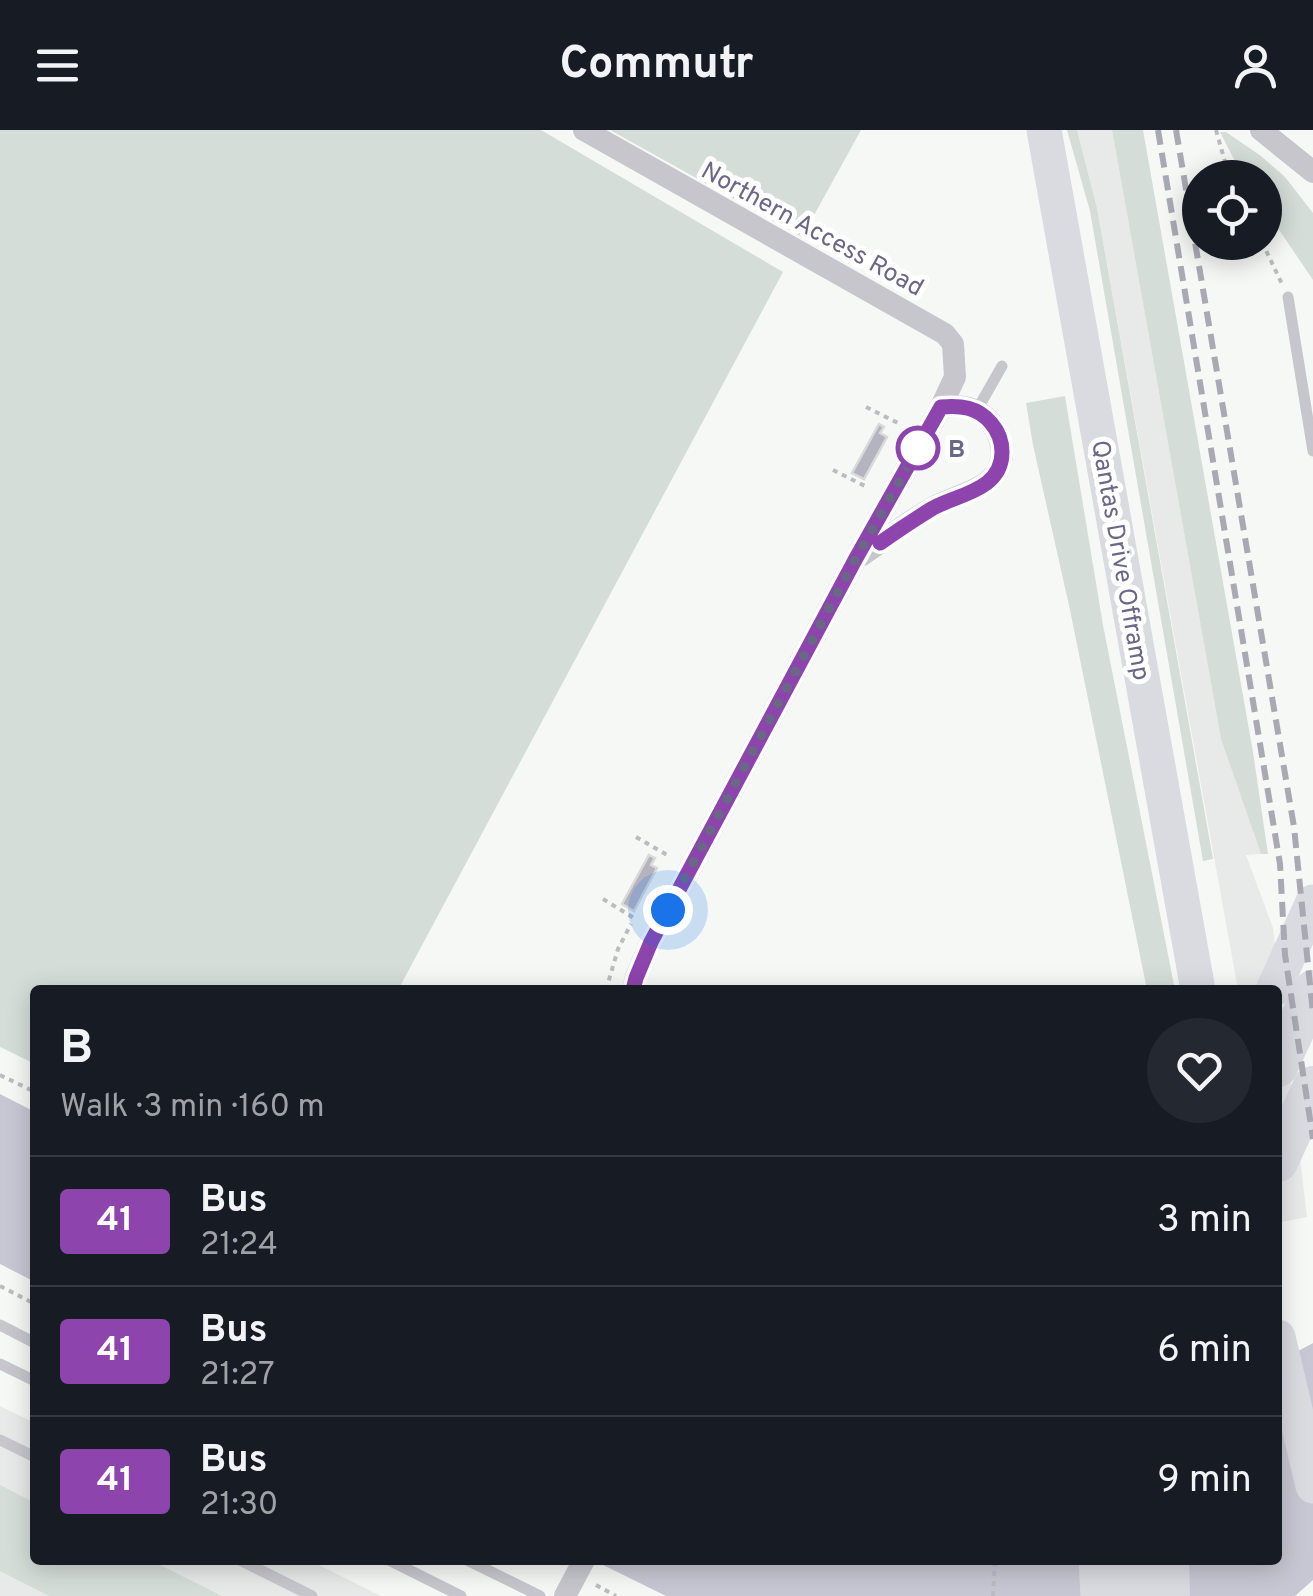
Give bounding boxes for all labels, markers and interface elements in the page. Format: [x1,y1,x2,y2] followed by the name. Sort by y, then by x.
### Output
[560,37,754,94] text: Commutr
[30,38,85,93] icon: menu
[1228,38,1283,93] icon: person
[695,156,929,305] street label: Northern Access Road
[1182,160,1282,260] map controls
[1182,160,1282,260] button: locate
[897,427,939,469] marker: B
[948,435,965,467] place label: B
[1082,438,1156,683] street label: Qantas Drive Offramp
[643,885,693,935] your location
[1147,1018,1252,1123] button: heart
[60,1020,93,1080] text: B
[60,1088,325,1128] text: Walk · 3 min · 160 m
[200,1177,267,1226] text: Bus
[1157,1197,1252,1246] text: 3 min
[97,1199,133,1243] text: 41
[200,1226,278,1266] text: 21:24
[200,1307,267,1356] text: Bus
[1157,1327,1252,1376] text: 6 min
[97,1329,133,1373] text: 41
[200,1356,275,1396] text: 21:27
[200,1437,267,1486] text: Bus
[1157,1457,1252,1506] text: 9 min
[97,1459,133,1503] text: 41
[200,1486,278,1526] text: 21:30

